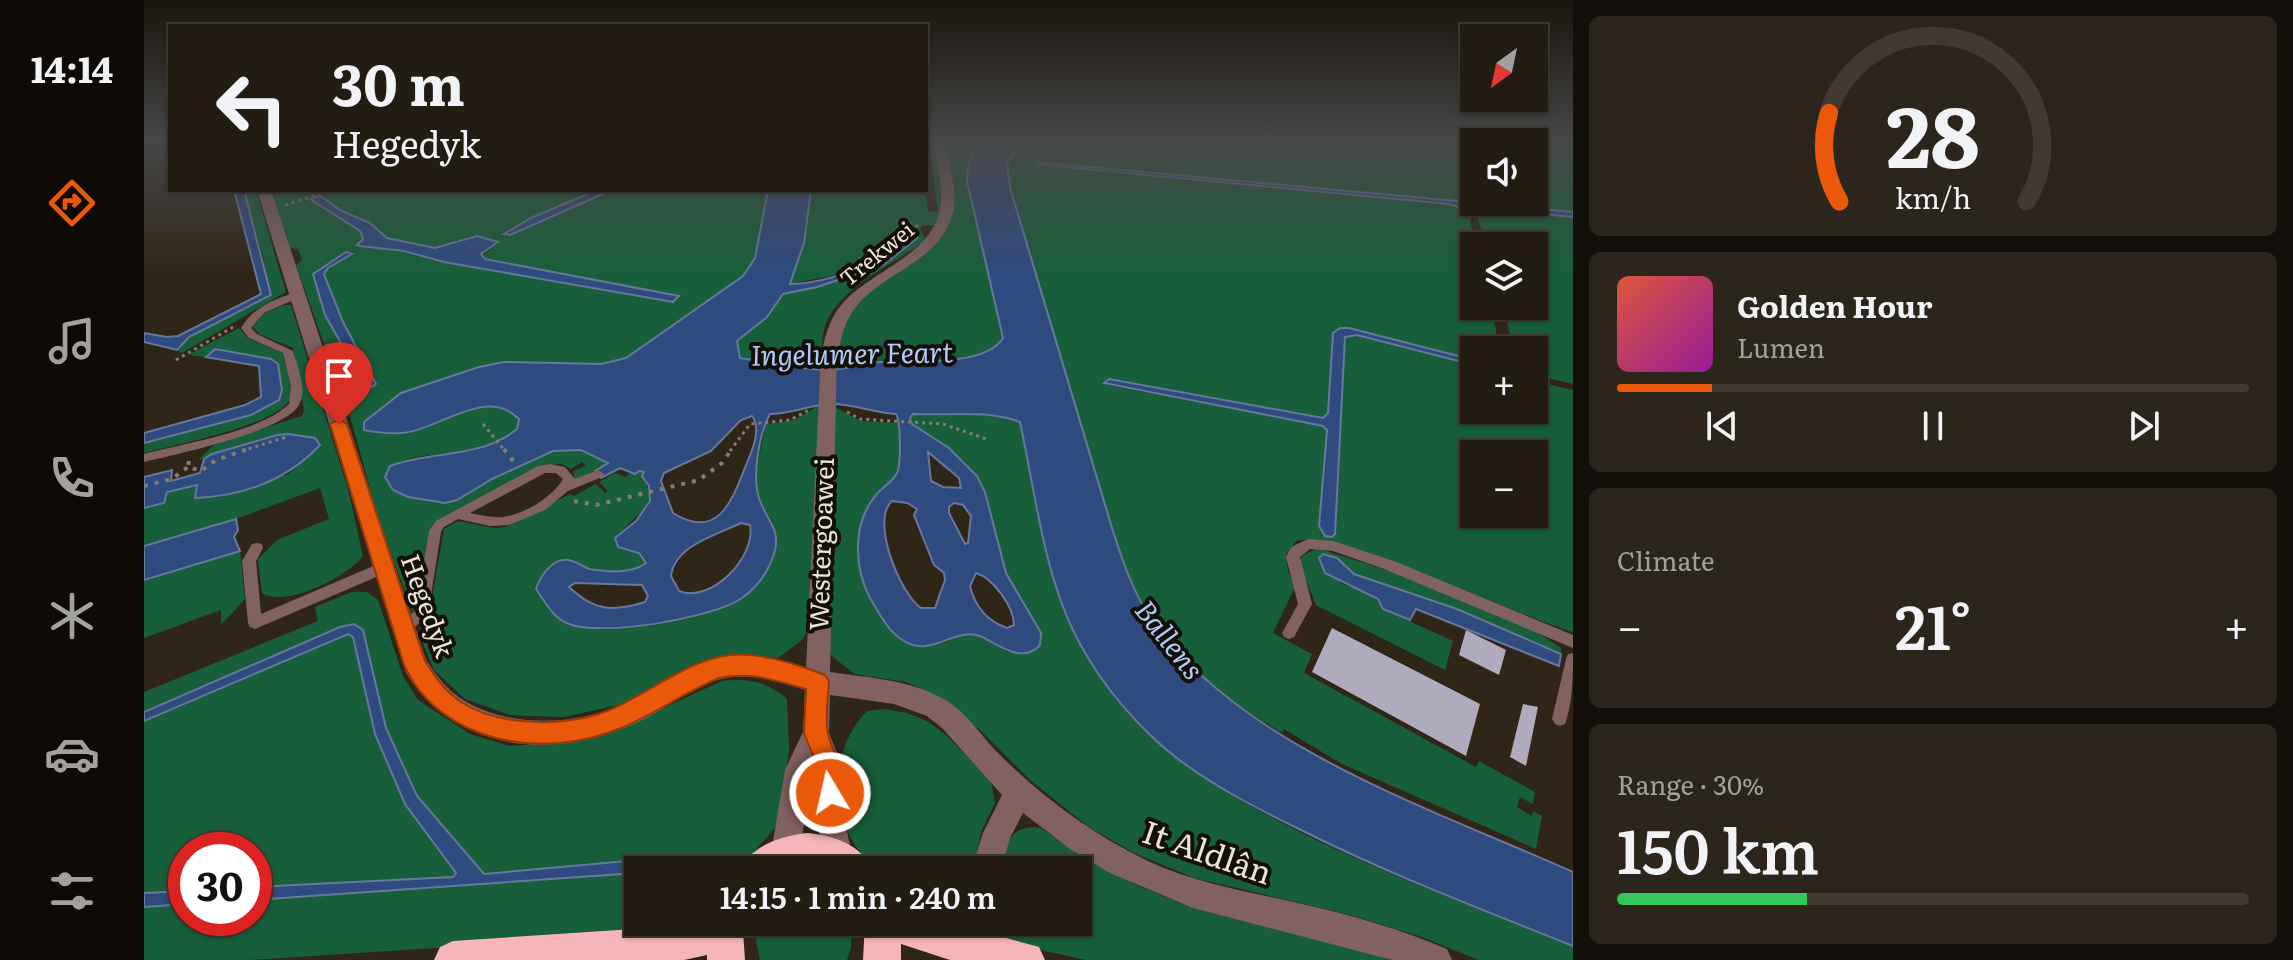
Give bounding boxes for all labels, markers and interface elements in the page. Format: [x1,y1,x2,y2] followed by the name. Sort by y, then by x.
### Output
[1460,24,1548,112] north arrow
[1460,24,1548,528] map controls
[332,40,465,123] text: 30 m
[31,41,113,94] text: 14:14
[200,56,304,160] icon: left
[1886,70,1980,194] text: 28
[332,116,481,169] text: Hegedyk
[1460,128,1548,216] button: sound
[44,175,100,231] icon: directions
[1895,175,1971,218] text: km/h
[832,213,920,293] street label: Trekwei
[1460,232,1548,320] button: layers
[1737,283,1932,327] text: Golden Hour
[44,313,100,369] icon: music
[1737,327,1825,366] text: Lumen
[750,329,954,375] water label: Ingelumer Feart
[1460,336,1548,424] button: +
[305,342,373,424] pin
[317,354,361,398] icon: arrive
[1700,404,1744,448] icon: previous
[1911,404,1955,448] icon: pause
[2122,404,2166,448] icon: next
[1460,440,1548,528] button: −
[44,450,100,506] icon: phone
[797,456,842,631] street label: Westergoawei
[1617,540,1715,579] text: Climate
[393,548,466,663] street label: Hegedyk
[1895,579,1971,668] text: 21°
[44,588,100,644] icon: climate
[1126,590,1215,688] water label: Ballens
[1617,591,1643,657] text: −
[2223,591,2249,657] text: +
[44,726,100,782] icon: car
[788,751,872,835] position arrow
[1617,764,1764,803] text: Range · 30%
[1617,803,1819,892] text: 150 km
[1137,806,1279,895] street label: It Aldlân
[168,832,272,936] speed limit sign: 30
[44,863,100,919] icon: filters
[720,874,996,918] text: 14:15 · 1 min · 240 m

